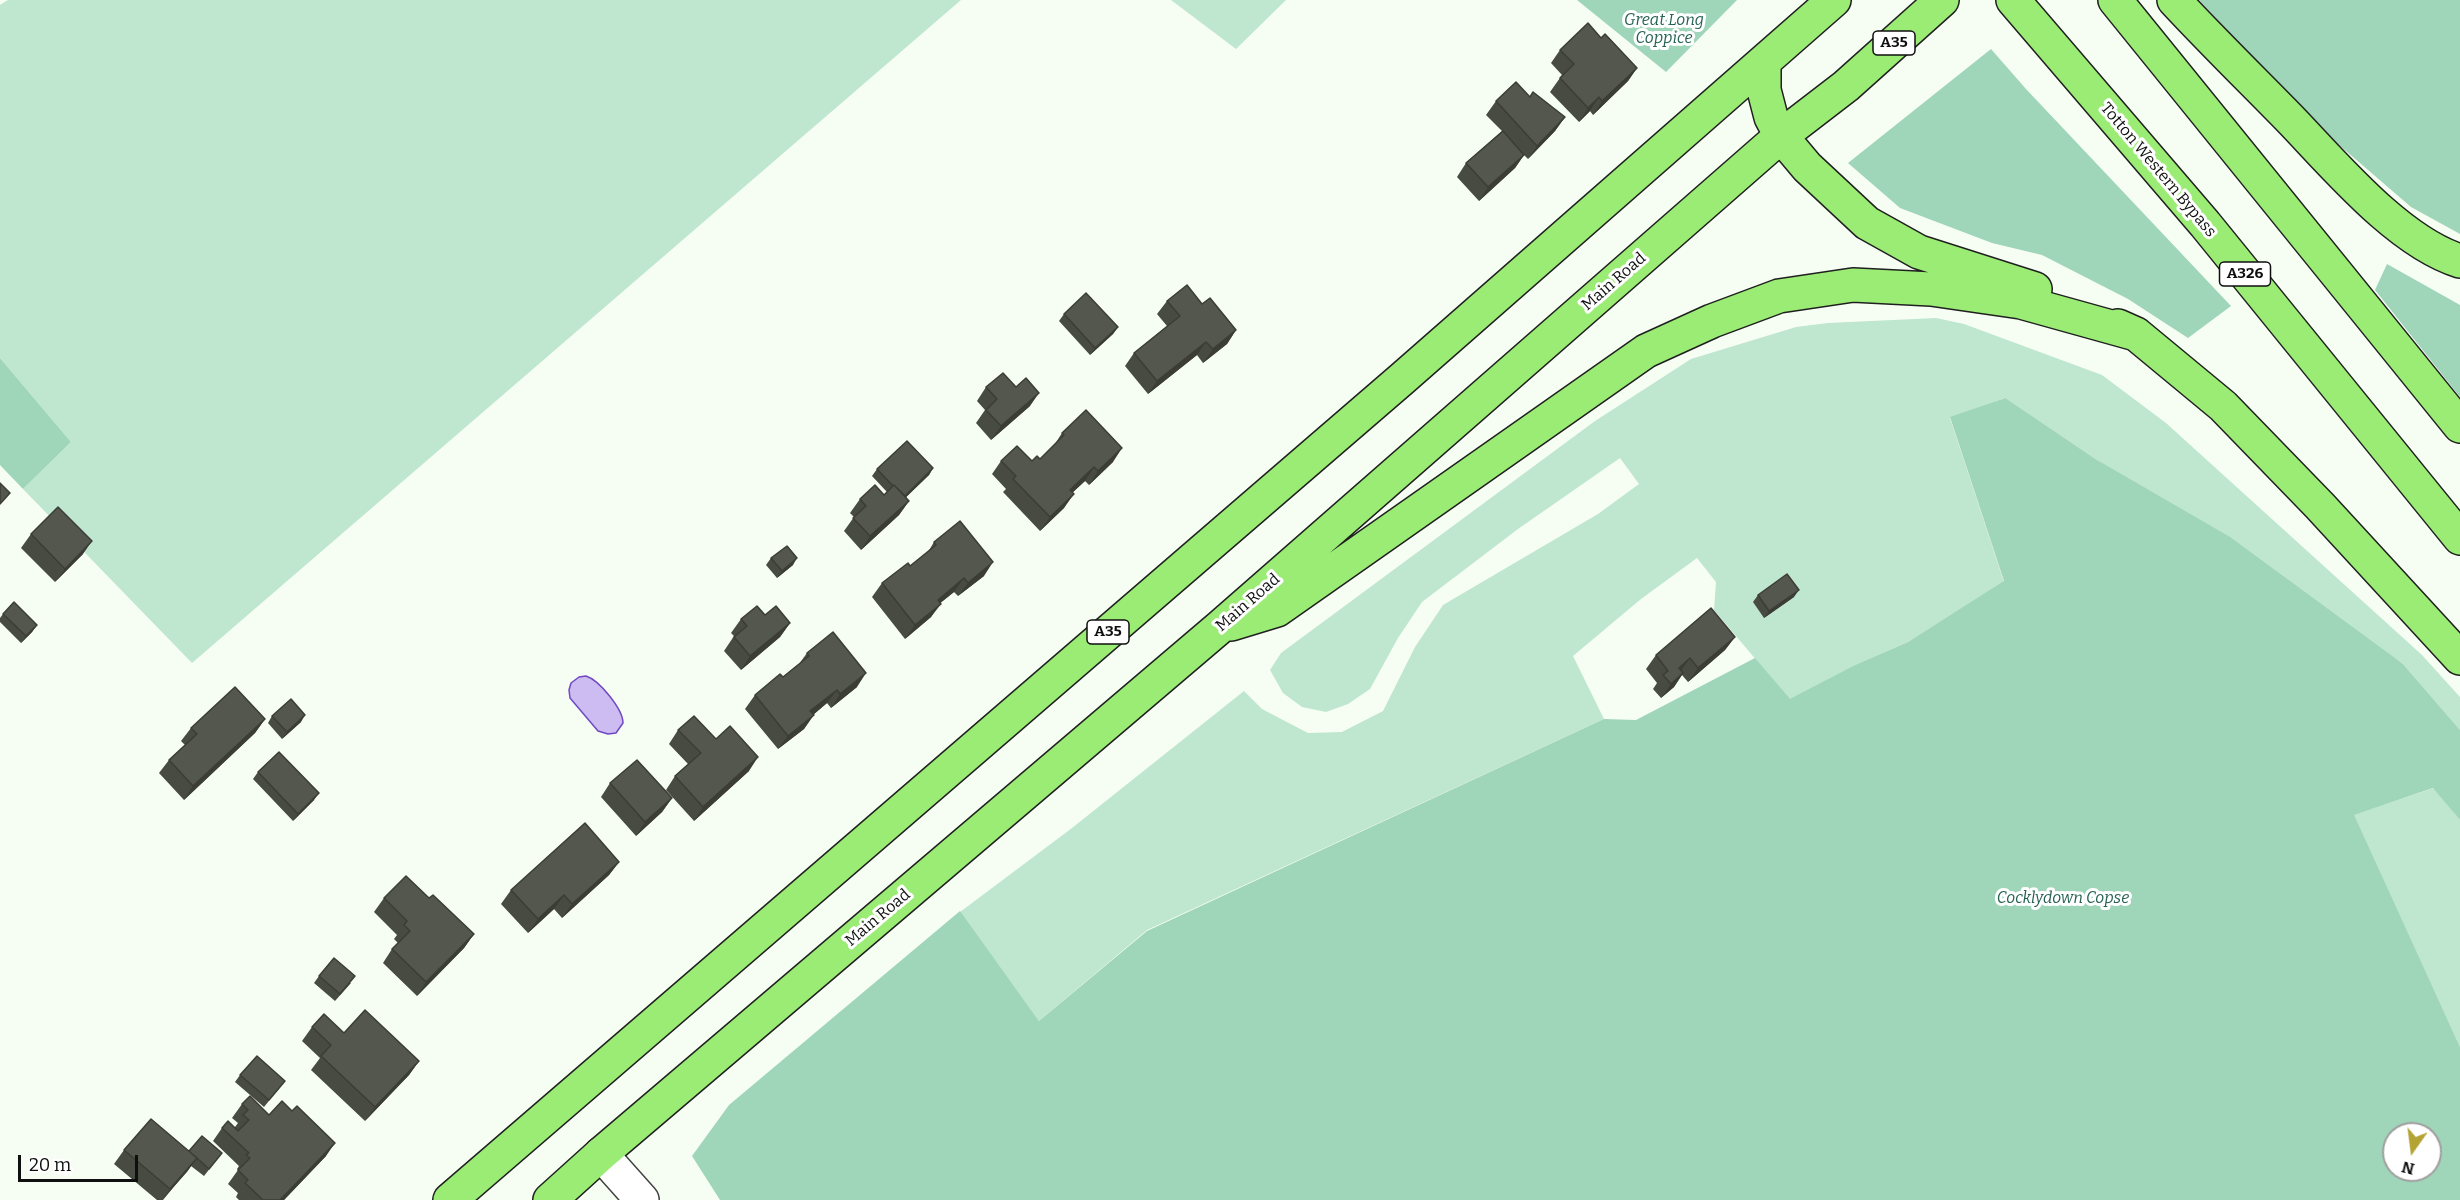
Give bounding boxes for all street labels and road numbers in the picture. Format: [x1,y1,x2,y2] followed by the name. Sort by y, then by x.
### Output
[1873,31,1915,55] road number: A35
[2096,99,2220,241] street label: Totton Western Bypass
[1578,249,1650,315] street label: Main Road
[2220,262,2270,286] road number: A326
[1212,570,1284,636] street label: Main Road
[1087,620,1129,644] road number: A35
[842,885,914,951] street label: Main Road

